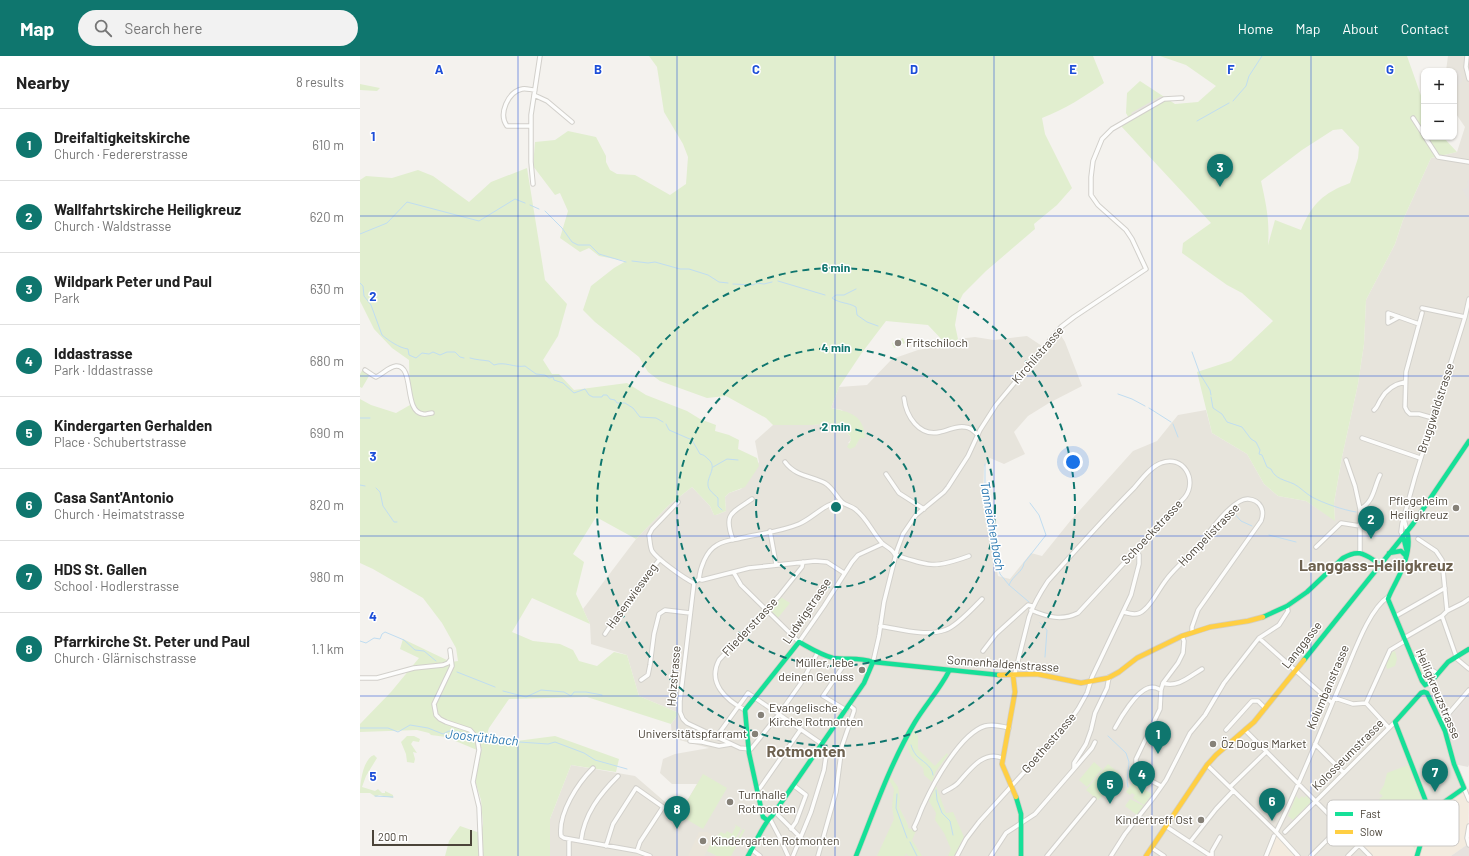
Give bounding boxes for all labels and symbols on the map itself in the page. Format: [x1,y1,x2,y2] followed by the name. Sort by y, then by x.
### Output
[435,61,444,77] text: A
[594,61,602,77] text: B
[752,61,760,77] text: C
[910,61,918,77] text: D
[1069,61,1077,77] text: E
[1227,61,1235,77] text: F
[1386,61,1394,77] text: G
[371,128,375,144] text: 1
[1207,154,1233,187] pin: 3
[822,260,850,274] text: 6 min
[369,288,377,304] text: 2
[1008,323,1066,386] street label: Kirchlistrasse
[906,335,968,349] place label: Fritschiloch
[893,338,903,348] marker: Fritschiloch
[821,340,851,354] text: 4 min
[1414,361,1456,454] street label: Bruggwaldstrasse
[822,419,850,433] text: 2 min
[369,448,377,464] text: 3
[1063,452,1083,472] your location
[977,480,1009,572] water label: Tanneichenbach
[1389,493,1448,521] place label: Pflegeheim Heiligkreuz
[1118,496,1185,566] street label: Schoeckstrasse
[829,500,843,514] centre of rings
[1175,500,1242,568] street label: Hompelistrasse
[1451,503,1461,513] marker: Pflegeheim Heiligkreuz
[1358,506,1384,539] pin: 2
[1299,555,1453,574] district label: Langgass-Heiligkreuz
[603,560,660,631] street label: Hasenwiesweg
[779,575,833,646] street label: Ludwigstrasse
[719,594,780,658] street label: Fliederstrasse
[369,608,377,624] text: 4
[1278,618,1324,671] street label: Langgasse
[1303,642,1351,731] street label: Kolumbanstrasse
[663,645,683,707] street label: Holzstrasse
[1414,647,1464,741] street label: Heiligkreuzstrasse
[947,652,1060,674] street label: Sonnenhaldenstrasse
[778,655,854,683] place label: Müller, lebe deinen Genuss
[857,665,867,675] marker: Müller, lebe deinen Genuss
[769,700,863,728] place label: Evangelische Kirche Rotmonten
[1018,709,1078,775] street label: Goethestrasse
[756,710,766,720] marker: Evangelische Kirche Rotmonten
[1309,716,1386,793] street label: Kolosseumstrasse
[1145,721,1171,754] pin: 1
[445,725,520,749] water label: Joosrütibach
[638,726,747,740] place label: Universitätspfarramt
[750,729,760,739] marker: Universitätspfarramt
[1221,736,1307,750] place label: Öz Dogus Market
[1208,739,1218,749] marker: Öz Dogus Market
[767,741,845,760] district label: Rotmonten
[1422,759,1448,792] pin: 7
[1129,761,1155,794] pin: 4
[369,768,377,784] text: 5
[1097,771,1123,804] pin: 5
[738,787,796,815] place label: Turnhalle Rotmonten
[1259,788,1285,821] pin: 6
[664,796,690,829] pin: 8
[725,797,735,807] marker: Turnhalle Rotmonten
[1327,800,1459,846] legend
[1360,807,1381,820] text: Fast
[1115,812,1193,826] place label: Kindertreff Ost
[1196,815,1206,825] marker: Kindertreff Ost
[1360,825,1383,838] text: Slow
[372,828,472,847] scale bar
[711,833,840,847] place label: Kindergarten Rotmonten
[698,836,708,846] marker: Kindergarten Rotmonten

